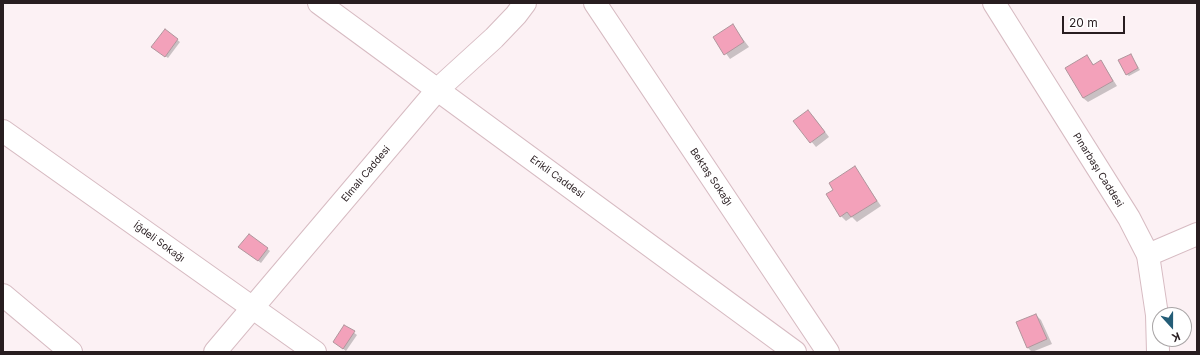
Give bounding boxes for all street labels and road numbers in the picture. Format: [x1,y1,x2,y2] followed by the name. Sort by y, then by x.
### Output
[1070,131,1126,209] street label: Pınarbaşı Caddesi
[339,144,393,204] street label: Elmalı Caddesi
[687,146,735,208] street label: Bektaş Sokağı
[528,153,586,201] street label: Erikli Caddesi
[131,219,187,265] street label: İğdeli Sokağı

